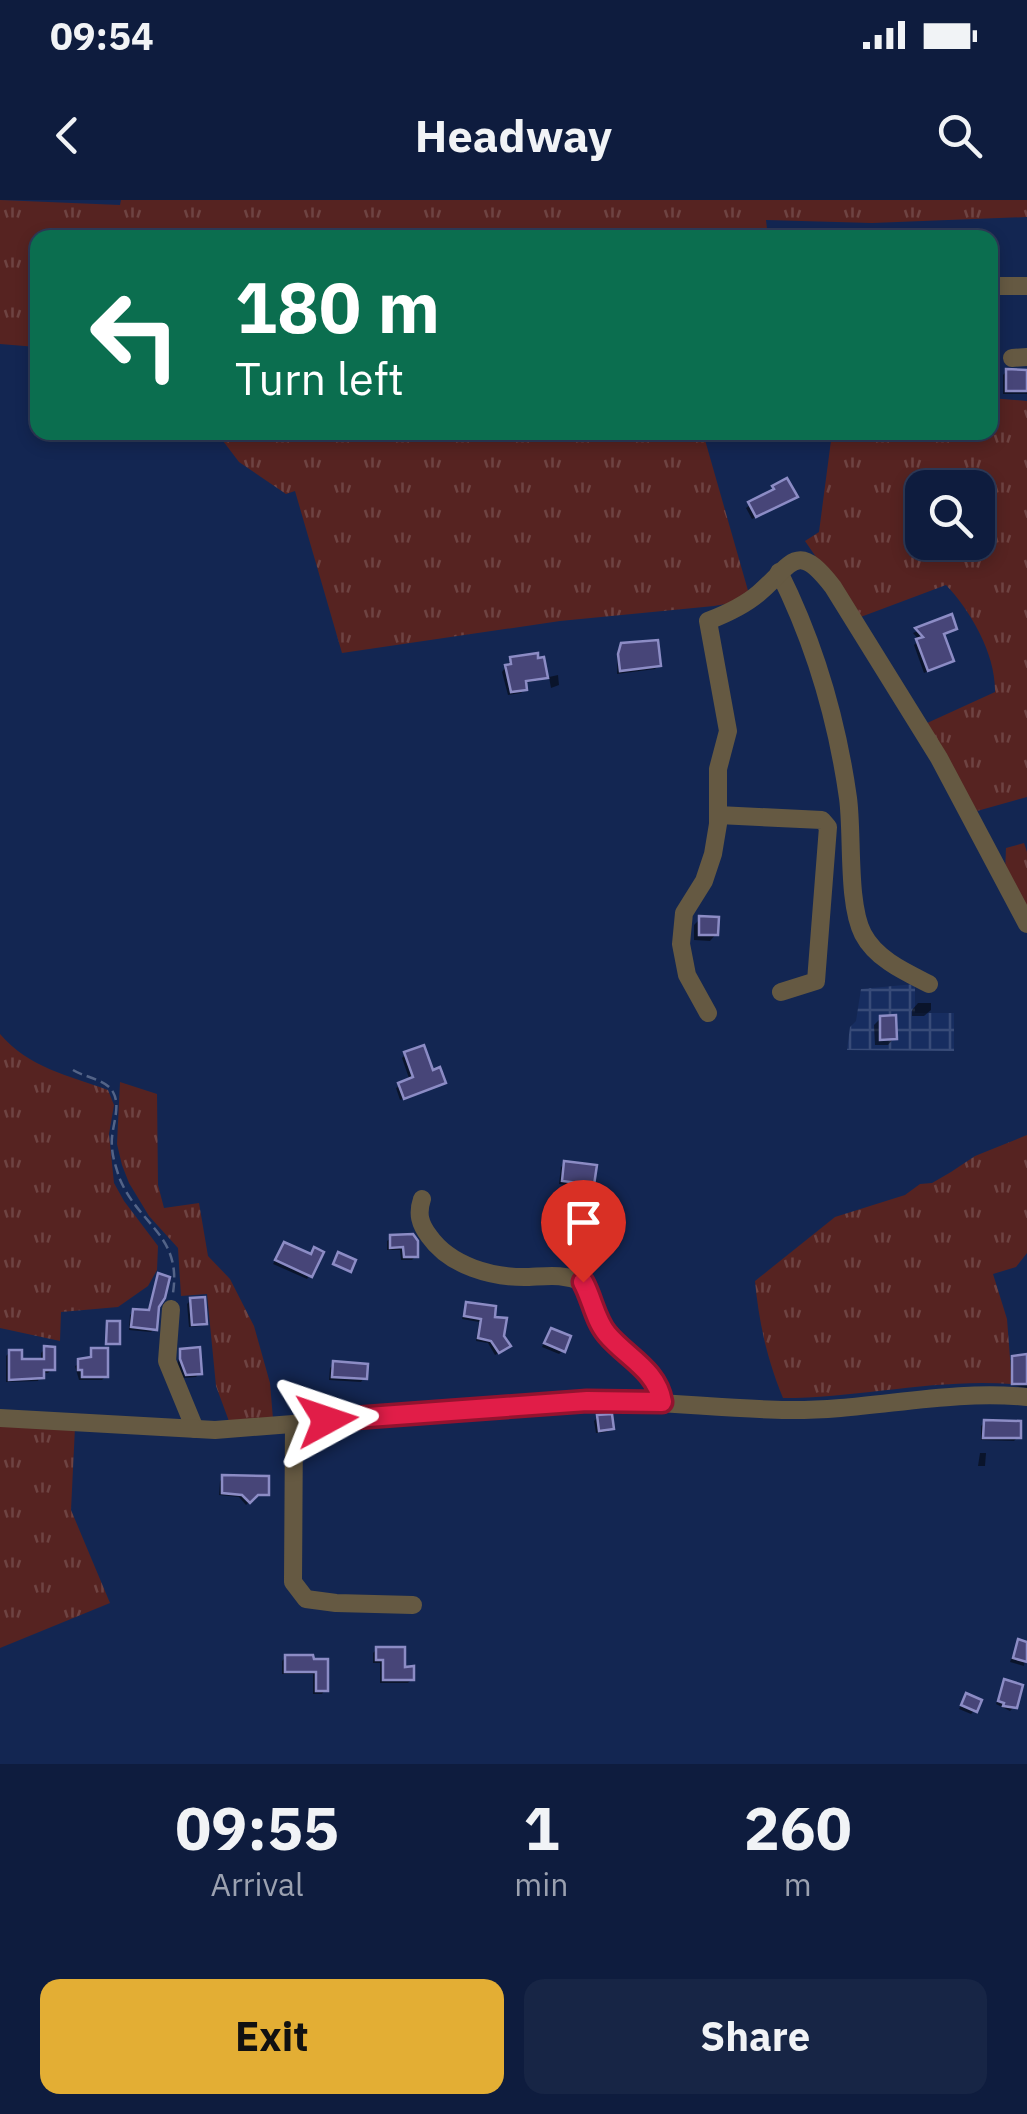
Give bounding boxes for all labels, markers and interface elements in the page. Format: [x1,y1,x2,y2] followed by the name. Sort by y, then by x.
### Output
[50,11,154,60] text: 09:54
[415,106,612,164] text: Headway
[40,108,95,163] icon: back
[932,108,987,163] icon: search
[235,261,440,352] text: 180 m
[70,270,200,400] icon: left
[235,349,404,407] text: Turn left
[905,470,995,560] map controls
[905,470,995,560] button: search
[541,1180,626,1283] pin
[556,1195,611,1250] icon: arrive
[275,1368,379,1472] position arrow
[175,1788,339,1867] text: 09:55
[523,1788,559,1867] text: 1
[744,1788,852,1867] text: 260
[211,1863,304,1905] text: Arrival
[514,1863,568,1905] text: min
[784,1863,812,1905] text: m
[40,1979,504,2094] button: Exit
[524,1979,987,2094] button: Share

